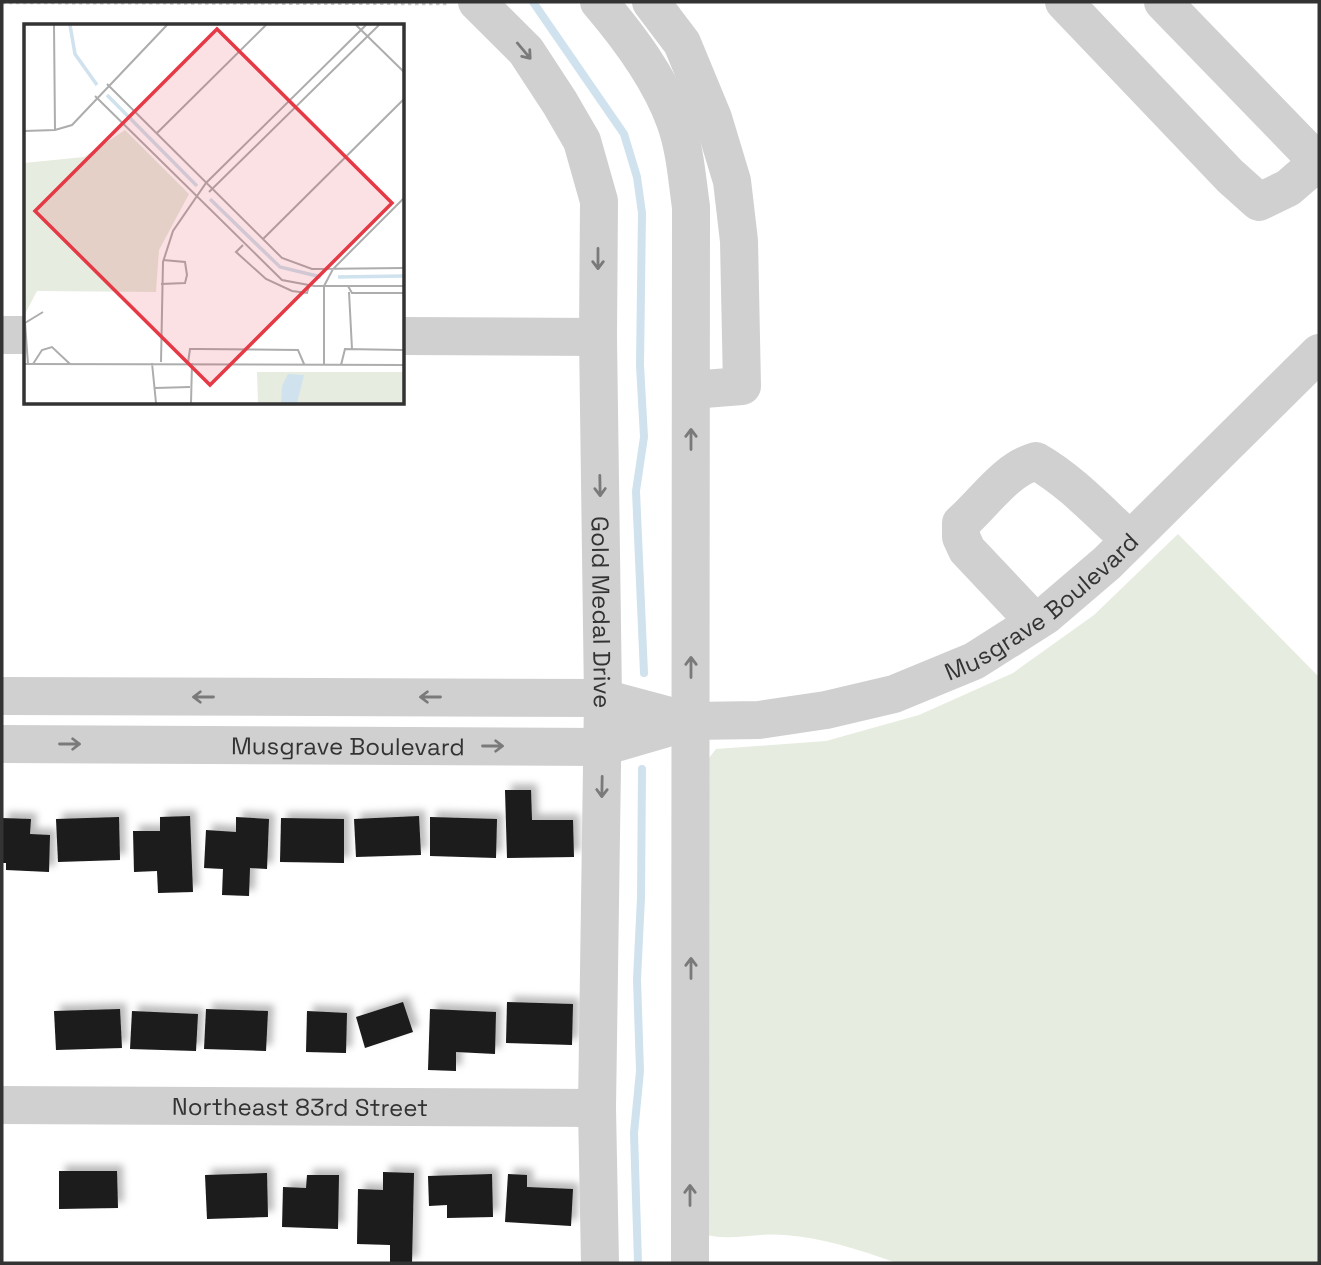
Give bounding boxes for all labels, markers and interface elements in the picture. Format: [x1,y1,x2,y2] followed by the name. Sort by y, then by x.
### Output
[24,24,404,404] inset map
[516,42,532,60] one-way arrow
[591,247,605,270] one-way arrow
[684,428,698,451] one-way arrow
[593,475,607,498] one-way arrow
[585,516,619,709] street label: Gold Medal Drive
[940,526,1144,687] street label: Musgrave Boulevard
[684,655,698,678] one-way arrow
[192,690,215,704] one-way arrow
[419,690,442,704] one-way arrow
[231,730,465,762] street label: Musgrave Boulevard
[58,737,81,751] one-way arrow
[482,739,505,753] one-way arrow
[595,776,609,799] one-way arrow
[684,956,698,979] one-way arrow
[172,1090,428,1123] street label: Northeast 83rd Street
[683,1184,697,1207] one-way arrow

